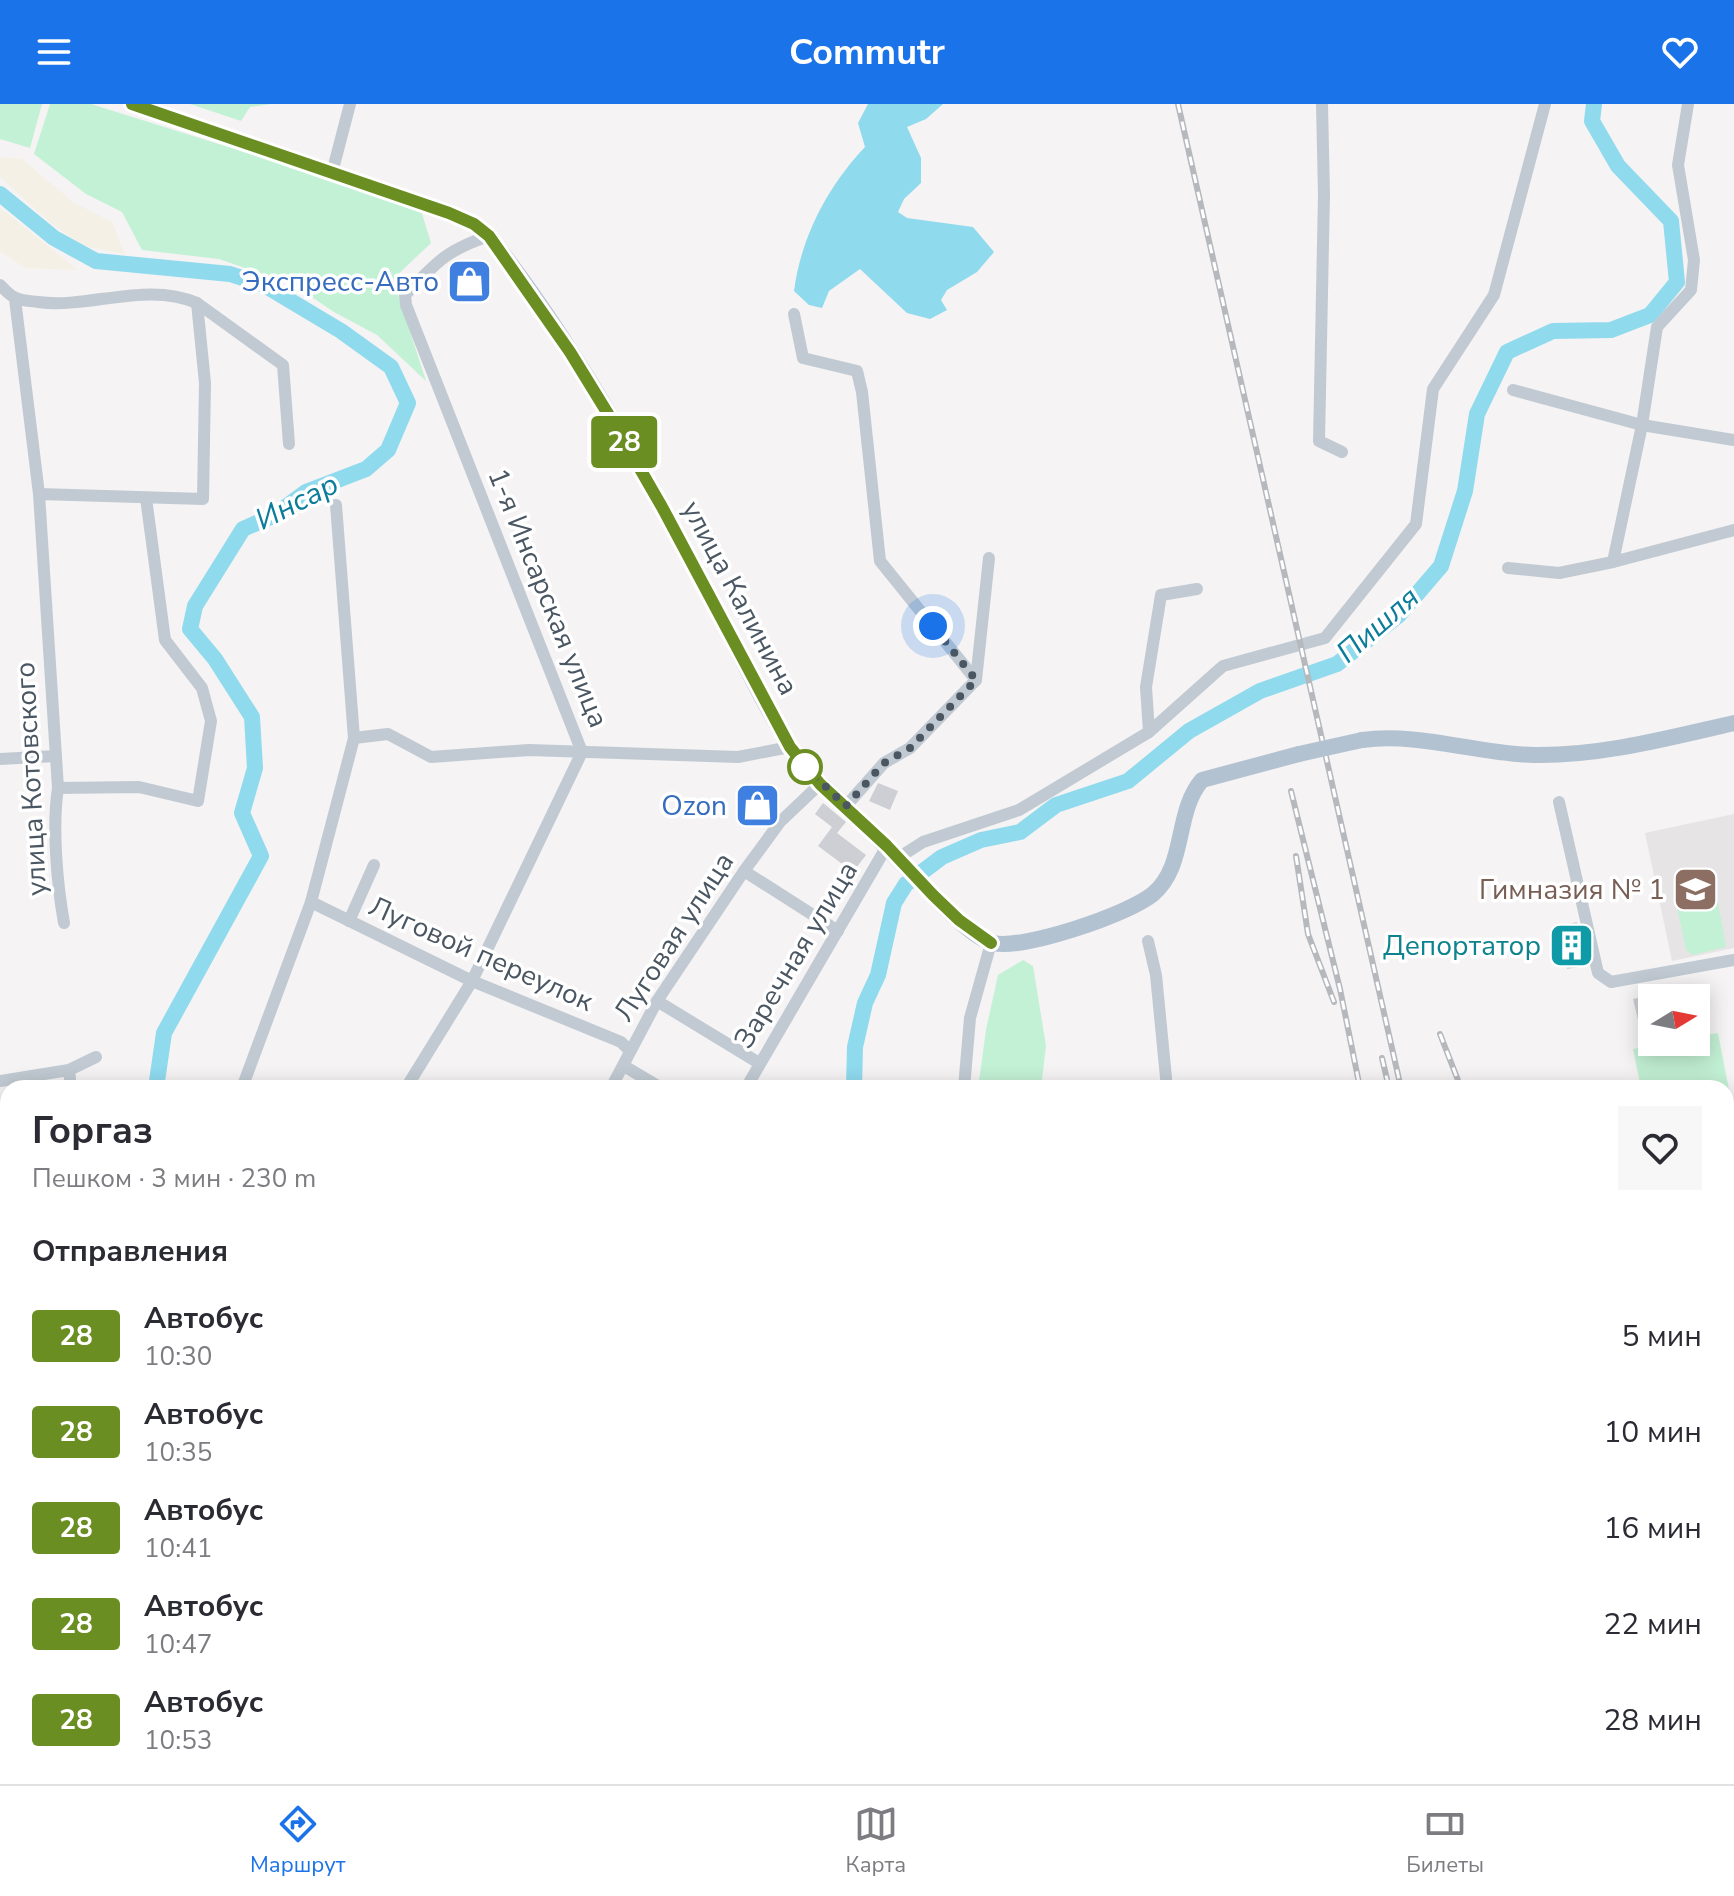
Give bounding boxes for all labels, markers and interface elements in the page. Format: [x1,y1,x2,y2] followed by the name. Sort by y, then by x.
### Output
[789,28,945,77] text: Commutr
[32,30,76,74] icon: menu
[1658,30,1702,74] icon: heart
[446,258,494,306] shop icon: Экспресс-Авто
[242,263,439,301] place label: Экспресс-Авто
[588,416,660,468] line badge: 28
[607,423,641,461] text: 28
[479,463,617,733] street label: 1-я Инсарская улица
[249,464,345,540] water label: Инсар
[673,494,807,702] street label: улица Калинина
[1328,578,1428,672] water label: Пишля
[913,606,953,646] your location
[6,661,56,897] street label: улица Котовского
[788,750,822,784] unlabelled marker
[734,782,782,830] shop icon: Ozon
[661,787,727,825] place label: Ozon
[605,845,743,1029] street label: Луговая улица
[725,854,867,1056] street label: Заречная улица
[1672,866,1720,914] school or university icon: Гимназия № 1
[1479,871,1665,909] place label: Гимназия № 1
[363,887,599,1021] street label: Луговой переулок
[1548,922,1596,970] building icon: Депортатор
[1383,927,1541,965] place label: Депортатор
[1638,984,1710,1056] north arrow
[1638,984,1710,1056] map controls
[32,1105,153,1156] text: Горгаз
[1618,1106,1702,1190] button: heart
[32,1161,316,1196] text: Пешком · 3 мин · 230 m
[32,1231,228,1272] text: Отправления
[144,1298,263,1339] text: Автобус
[1621,1316,1702,1357] text: 5 мин
[59,1317,93,1355] text: 28
[144,1339,212,1374] text: 10:30
[144,1394,263,1435] text: Автобус
[1603,1412,1702,1453] text: 10 мин
[59,1413,93,1451] text: 28
[144,1435,212,1470] text: 10:35
[144,1490,263,1531] text: Автобус
[1603,1508,1702,1549] text: 16 мин
[59,1509,93,1547] text: 28
[144,1531,212,1566] text: 10:41
[144,1586,263,1627] text: Автобус
[1603,1604,1702,1645] text: 22 мин
[59,1605,93,1643] text: 28
[144,1627,212,1662] text: 10:47
[144,1682,263,1723] text: Автобус
[1603,1700,1702,1741] text: 28 мин
[59,1701,93,1739] text: 28
[144,1723,212,1758] text: 10:53
[250,1802,346,1880] tab: Маршрут
[846,1802,906,1880] tab: Карта
[1406,1802,1484,1880] tab: Билеты

